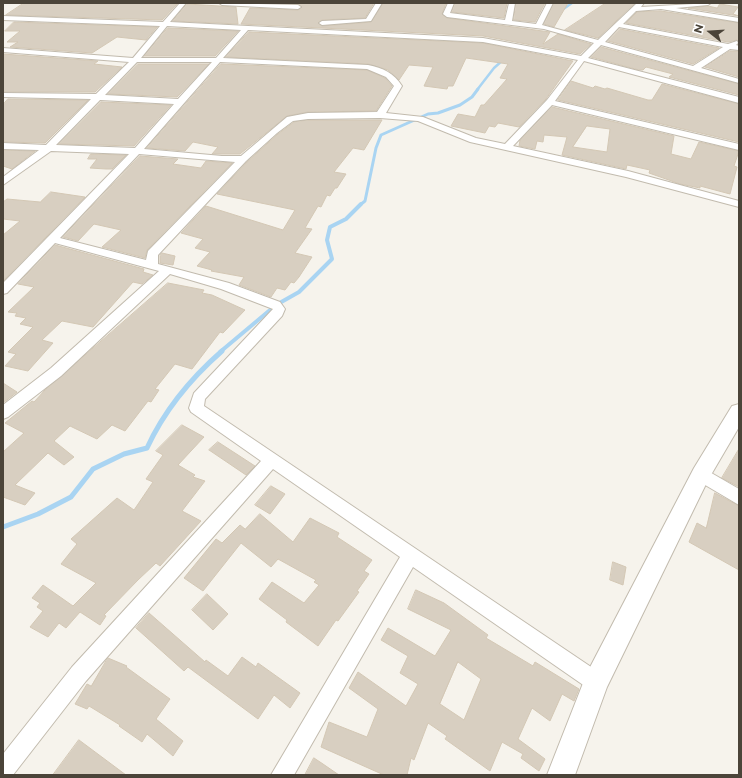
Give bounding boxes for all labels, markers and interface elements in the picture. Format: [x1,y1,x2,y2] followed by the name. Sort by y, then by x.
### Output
[690,12,730,52] north arrow
[691,22,707,35] text: N

